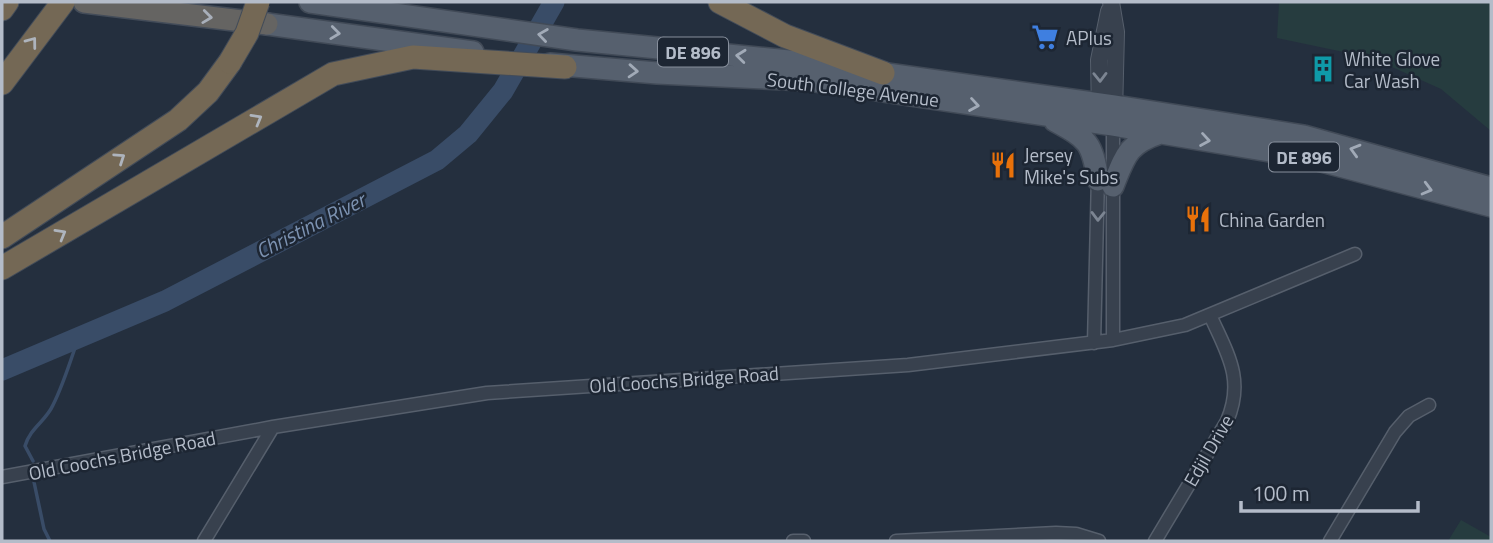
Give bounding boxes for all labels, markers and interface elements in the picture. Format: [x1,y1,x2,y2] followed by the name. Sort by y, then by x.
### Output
[201,9,213,24] one-way arrow
[1030,22,1060,52] supermarket icon: APlus
[1066,23,1112,52] place label: APlus
[329,25,341,40] one-way arrow
[537,28,549,43] one-way arrow
[24,38,37,50] one-way arrow
[658,38,728,66] road number: DE 896
[1344,44,1440,95] place label: White Glove Car Wash
[736,49,747,64] one-way arrow
[1308,54,1338,84] building icon: White Glove Car Wash
[628,63,639,78] one-way arrow
[765,64,941,114] street label: South College Avenue
[1092,71,1107,82] one-way arrow
[968,97,980,112] one-way arrow
[249,114,262,127] one-way arrow
[1199,132,1211,147] one-way arrow
[1024,140,1119,191] place label: Jersey Mike's Subs
[1269,142,1339,172] road number: DE 896
[1349,144,1361,158] one-way arrow
[988,150,1018,180] restaurant icon: Jersey Mike's Subs
[112,154,125,166] one-way arrow
[1421,181,1433,195] one-way arrow
[250,183,373,266] water label: Christina River
[1183,204,1213,234] restaurant icon: China Garden
[1219,205,1325,234] place label: China Garden
[1090,210,1105,221] one-way arrow
[53,229,66,242] one-way arrow
[588,358,780,400] street label: Old Coochs Bridge Road
[1176,409,1240,491] street label: Edjil Drive
[26,423,218,487] street label: Old Coochs Bridge Road
[1241,470,1418,514] scale bar
[1252,477,1309,509] text: 100 m

